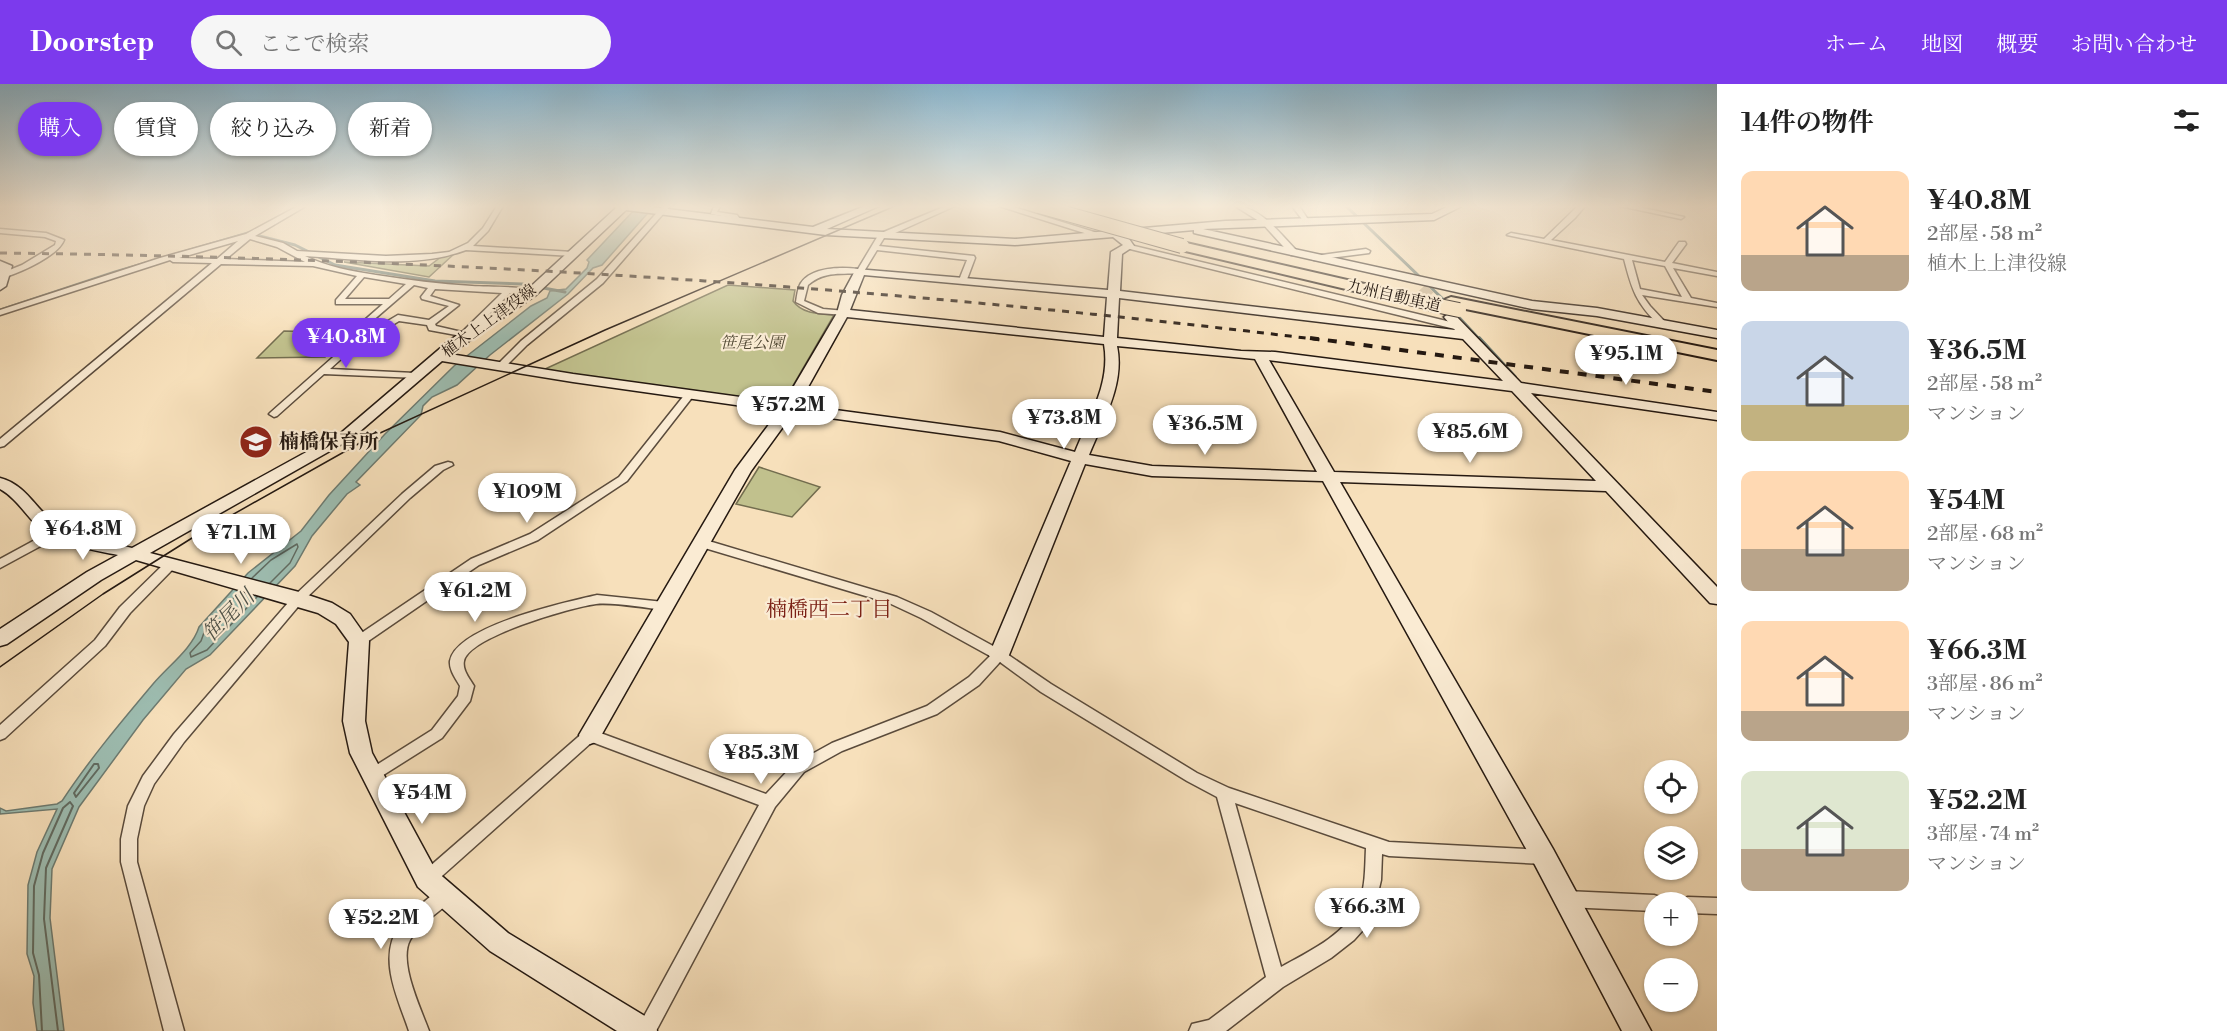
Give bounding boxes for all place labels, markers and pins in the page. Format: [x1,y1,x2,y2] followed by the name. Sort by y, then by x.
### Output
[297,318,395,369] pin: ¥40.8M
[1577,335,1675,386] pin: ¥95.1M
[739,386,837,437] pin: ¥57.2M
[1015,399,1113,450] pin: ¥73.8M
[1156,405,1254,456] pin: ¥36.5M
[1421,413,1519,464] pin: ¥85.6M
[238,424,274,460] school or university icon: 楠橋保育所
[279,430,379,455] place label: 楠橋保育所
[485,473,569,524] pin: ¥109M
[34,510,132,561] pin: ¥64.8M
[192,514,290,565] pin: ¥71.1M
[426,572,524,623] pin: ¥61.2M
[712,734,810,785] pin: ¥85.3M
[386,774,458,825] pin: ¥54M
[1318,888,1416,939] pin: ¥66.3M
[332,899,430,950] pin: ¥52.2M

